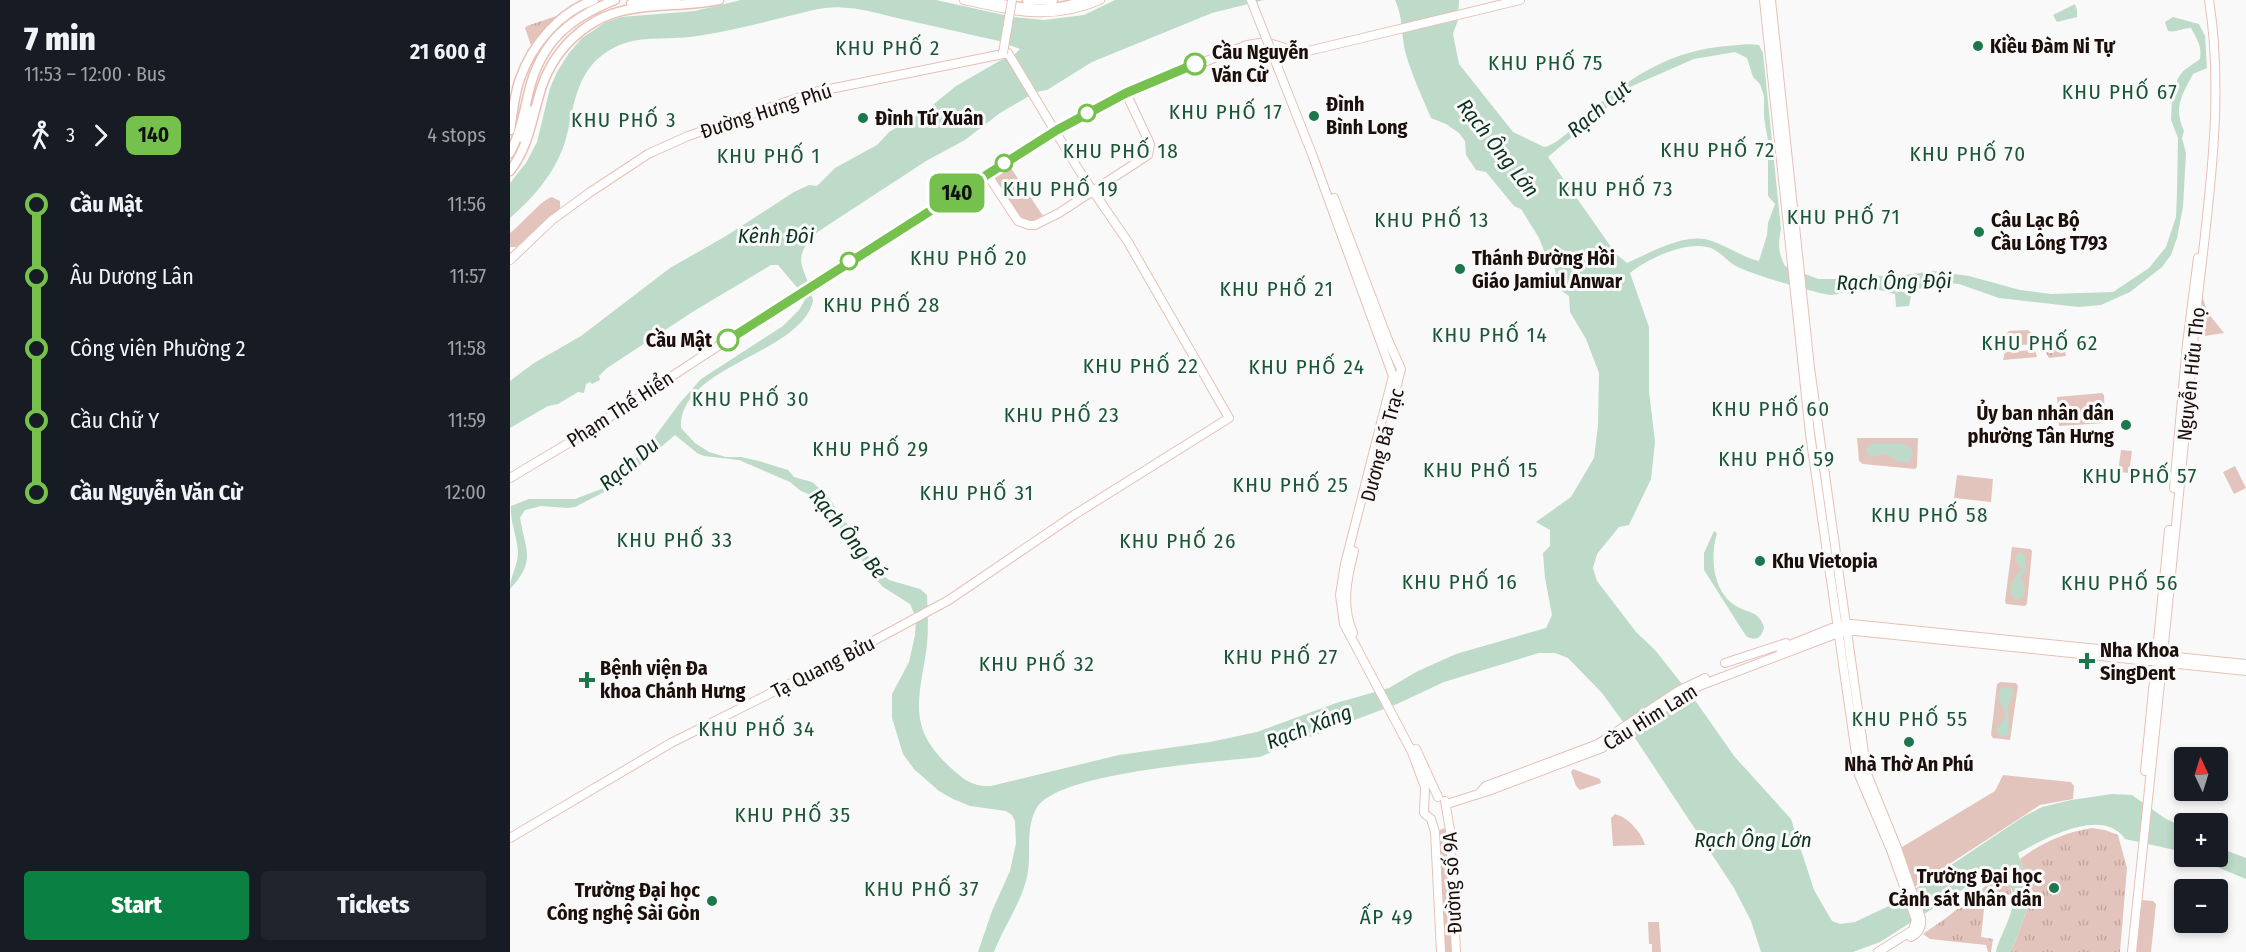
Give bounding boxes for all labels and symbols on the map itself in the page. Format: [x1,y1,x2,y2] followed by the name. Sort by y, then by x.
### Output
[1990,33,2116,58] place label: Kiều Đàm Ni Tự
[835,34,941,61] district label: KHU PHỐ 2
[1211,39,1309,87] place label: Cầu Nguyễn Văn Cừ
[1971,39,1985,53] marker: Kiều Đàm Ni Tự
[1488,49,1604,76] district label: KHU PHỐ 75
[1184,53,1206,75] marker: Cầu Nguyễn Văn Cừ
[1562,75,1636,143] water label: Rạch Cụt
[697,78,835,144] street label: Đường Hưng Phú
[2062,78,2178,105] district label: KHU PHỐ 67
[1326,92,1408,139] place label: Đình Bình Long
[1452,94,1544,202] water label: Rạch Ông Lớn
[1169,98,1283,125] district label: KHU PHỐ 17
[1078,104,1096,122] unlabelled marker
[571,106,677,133] district label: KHU PHỐ 3
[875,106,984,130] place label: Đình Tứ Xuân
[1307,109,1321,123] marker: Đình Bình Long
[856,111,870,125] marker: Đình Tứ Xuân
[1660,136,1776,163] district label: KHU PHỐ 72
[1063,137,1179,164] district label: KHU PHỐ 18
[1909,140,2027,167] district label: KHU PHỐ 70
[717,142,821,169] district label: KHU PHỐ 1
[995,154,1013,172] unlabelled marker
[922,174,992,212] line badge: 140
[1003,175,1119,202] district label: KHU PHỐ 19
[1558,175,1674,202] district label: KHU PHỐ 73
[1787,203,1901,230] district label: KHU PHỐ 71
[1374,206,1490,233] district label: KHU PHỐ 13
[1991,208,2107,255] place label: Câu Lạc Bộ Cầu Lông T793
[738,223,815,249] water label: Kênh Đôi
[1972,225,1986,239] marker: Câu Lạc Bộ Cầu Lông T793
[910,244,1028,271] district label: KHU PHỐ 20
[1472,245,1623,293] place label: Thánh Đường Hồi Giáo Jamiul Anwar
[840,252,858,270] unlabelled marker
[1453,262,1467,276] marker: Thánh Đường Hồi Giáo Jamiul Anwar
[1836,268,1953,296] water label: Rạch Ông Đội
[1220,275,1334,302] district label: KHU PHỐ 21
[823,291,941,318] district label: KHU PHỐ 28
[2172,306,2210,442] street label: Nguyễn Hữu Thọ
[1432,321,1548,348] district label: KHU PHỐ 14
[646,327,713,352] place label: Cầu Mật
[717,329,739,351] marker: Cầu Mật
[1981,329,2099,356] district label: KHU PHỐ 62
[1083,352,1199,379] district label: KHU PHỐ 22
[1249,353,1365,380] district label: KHU PHỐ 24
[562,366,678,452] street label: Phạm Thế Hiển
[692,385,810,412] district label: KHU PHỐ 30
[1355,385,1409,504] street label: Dương Bá Trạc
[1711,395,1831,422] district label: KHU PHỐ 60
[1968,399,2114,448] place label: Ủy ban nhân dân phường Tân Hưng
[1004,401,1120,428] district label: KHU PHỐ 23
[2119,418,2133,432] marker: Ủy ban nhân dân phường Tân Hưng
[594,432,664,496] water label: Rạch Du
[812,435,930,462] district label: KHU PHỐ 29
[1718,445,1836,472] district label: KHU PHỐ 59
[1423,456,1539,483] district label: KHU PHỐ 15
[2082,462,2198,489] district label: KHU PHỐ 57
[1233,471,1349,498] district label: KHU PHỐ 25
[919,479,1035,506] district label: KHU PHỐ 31
[804,484,892,584] water label: Rạch Ông Bé
[1871,501,1989,528] district label: KHU PHỐ 58
[617,526,733,553] district label: KHU PHỐ 33
[1119,527,1237,554] district label: KHU PHỐ 26
[1772,549,1878,573] place label: Khu Vietopia
[1753,554,1767,568] marker: Khu Vietopia
[1402,568,1518,595] district label: KHU PHỐ 16
[2061,569,2179,596] district label: KHU PHỐ 56
[767,631,879,703] street label: Tạ Quang Bửu
[2100,638,2179,685] place label: Nha Khoa SingDent
[1223,643,1339,670] district label: KHU PHỐ 27
[979,650,1095,677] district label: KHU PHỐ 32
[2078,652,2096,670] marker: Nha Khoa SingDent
[600,656,745,703] place label: Bệnh viện Đa khoa Chánh Hưng
[578,671,596,689] marker: Bệnh viện Đa khoa Chánh Hưng
[1599,679,1701,755] street label: Cầu Him Lam
[1263,699,1355,755] water label: Rạch Xáng
[1851,705,1969,732] district label: KHU PHỐ 55
[698,715,816,742] district label: KHU PHỐ 34
[1902,735,1916,749] marker: Nhà Thờ An Phú
[2174,747,2228,801] north arrow
[1844,752,1974,776] place label: Nhà Thờ An Phú
[734,801,852,828] district label: KHU PHỐ 35
[1694,827,1812,853] water label: Rạch Ông Lớn
[1437,831,1467,934] street label: Đường số 9A
[1889,864,2042,911] place label: Trường Đại học Cảnh sát Nhân dân
[864,875,980,902] district label: KHU PHỐ 37
[547,878,700,925] place label: Trường Đại học Công nghệ Sài Gòn
[2047,881,2061,895] marker: Trường Đại học Cảnh sát Nhân dân
[705,894,719,908] marker: Trường Đại học Công nghệ Sài Gòn
[1360,903,1414,930] district label: ẤP 49

